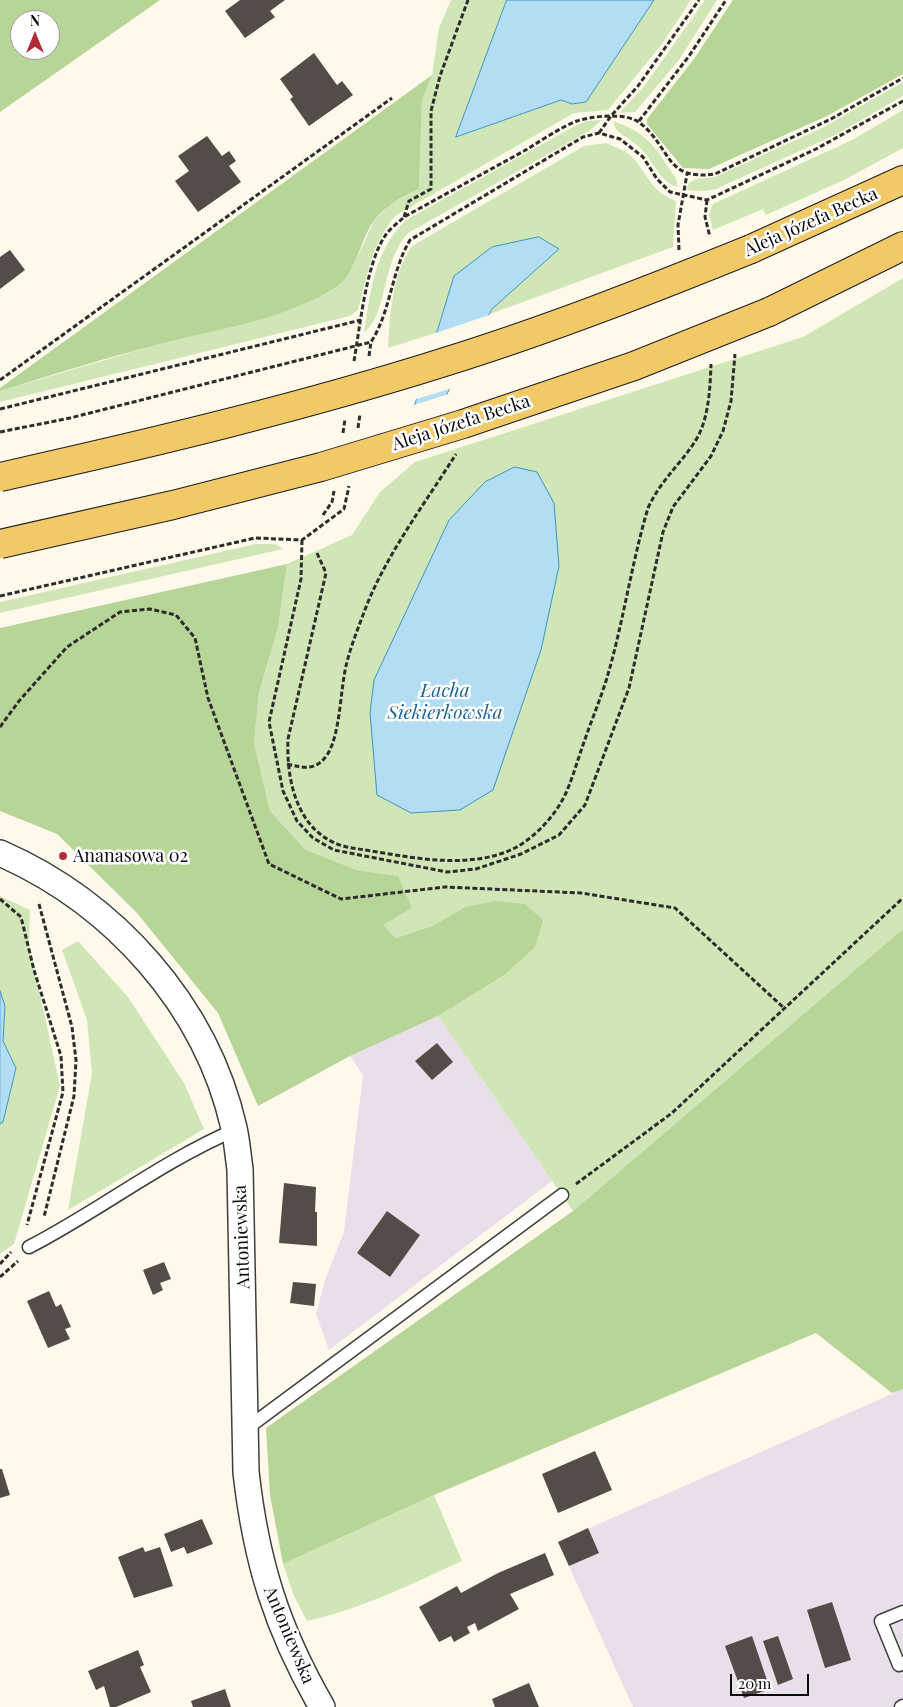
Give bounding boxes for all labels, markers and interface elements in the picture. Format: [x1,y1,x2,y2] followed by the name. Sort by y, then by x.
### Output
[10,10,60,60] north arrow
[30,11,40,30] text: N
[741,183,881,261] street label: Aleja Józefa Becka
[389,390,533,456] street label: Aleja Józefa Becka
[387,680,503,724] water label: Łacha Siekierkowska
[73,845,188,867] place label: Ananasowa 02
[57,850,69,862] marker: Ananasowa 02
[229,1185,255,1289] street label: Antoniewska
[259,1583,319,1687] street label: Antoniewska
[733,1664,812,1696] scale bar
[738,1673,771,1693] text: 20 m

